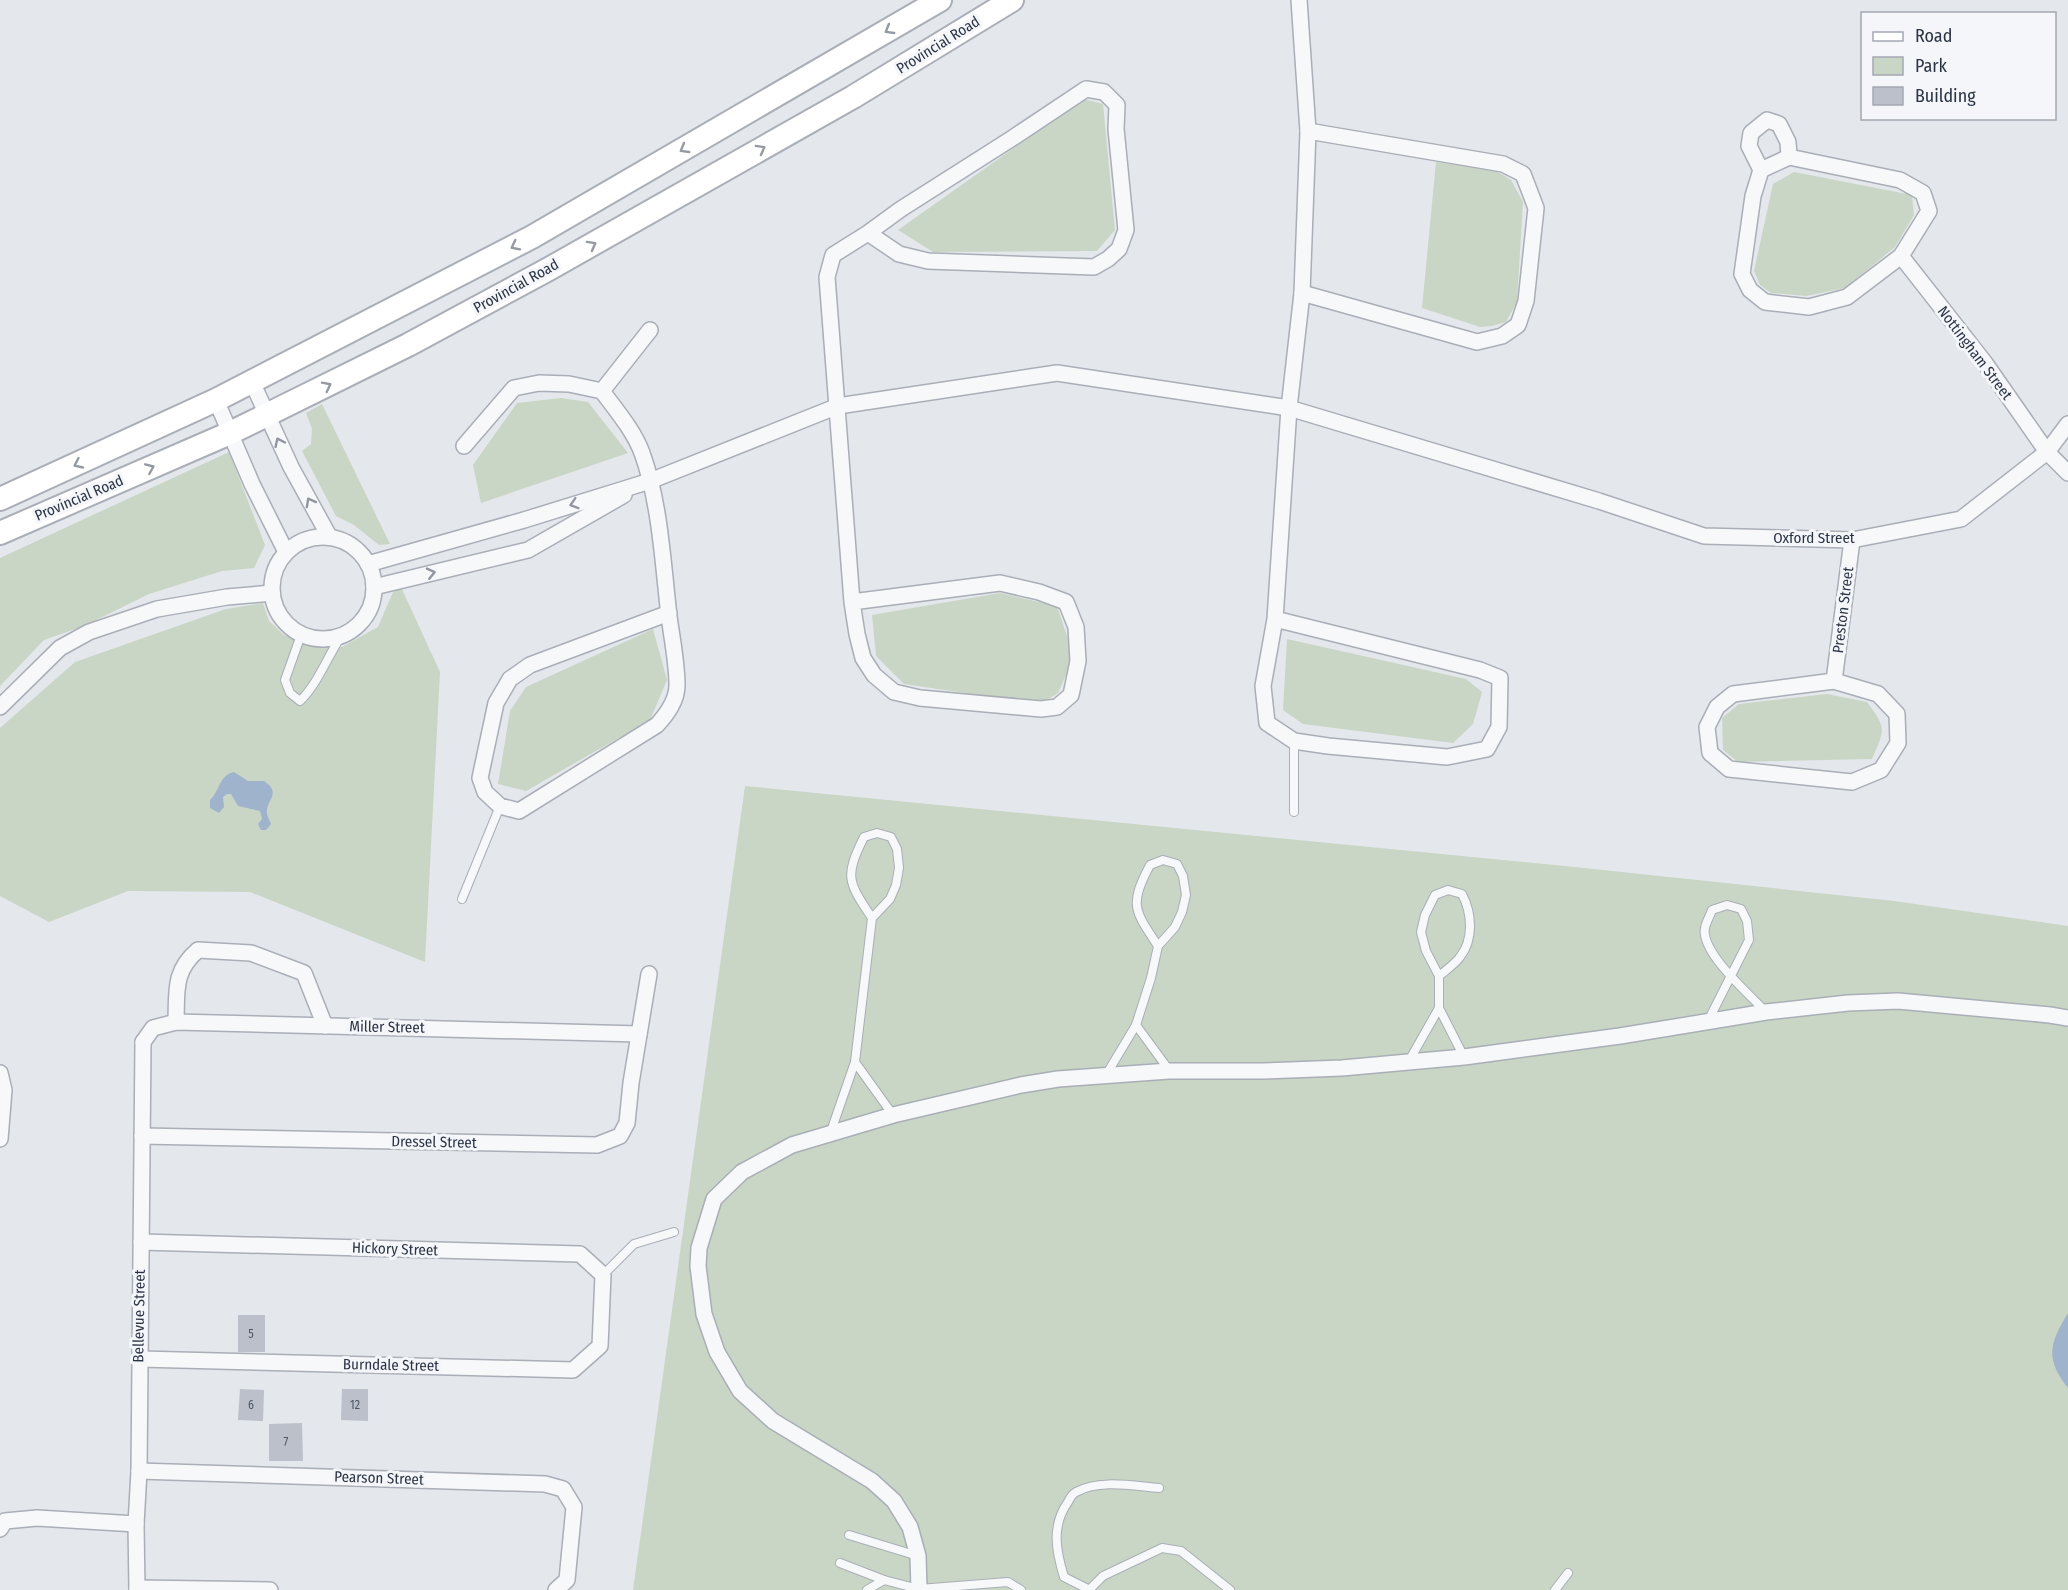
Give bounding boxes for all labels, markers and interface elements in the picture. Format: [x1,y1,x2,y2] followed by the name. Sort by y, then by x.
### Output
[893,12,983,78] street label: Provincial Road
[1861,12,2056,120] legend
[885,23,895,34] one-way arrow
[1915,25,1952,47] text: Road
[1915,55,1948,77] text: Park
[1915,85,1976,107] text: Building
[680,142,691,153] one-way arrow
[755,145,766,156] one-way arrow
[511,239,521,250] one-way arrow
[585,241,596,252] one-way arrow
[470,255,562,317] street label: Provincial Road
[1934,303,2016,404] street label: Nottingham Street
[321,382,331,393] one-way arrow
[274,437,286,448] one-way arrow
[73,457,84,469] one-way arrow
[144,463,155,475] one-way arrow
[32,471,126,525] street label: Provincial Road
[569,497,580,509] one-way arrow
[306,498,317,508] one-way arrow
[1773,529,1855,547] street label: Oxford Street
[1829,566,1857,654] street label: Preston Street
[426,568,436,581] one-way arrow
[349,1017,425,1037] street label: Miller Street
[391,1132,477,1152] street label: Dressel Street
[352,1238,439,1260] street label: Hickory Street
[129,1269,149,1363] street label: Bellevue Street
[248,1327,254,1341] house number: 5
[343,1355,439,1375] street label: Burndale Street
[248,1398,254,1412] house number: 6
[350,1398,360,1412] house number: 12
[284,1435,289,1449] house number: 7
[334,1467,424,1489] street label: Pearson Street

